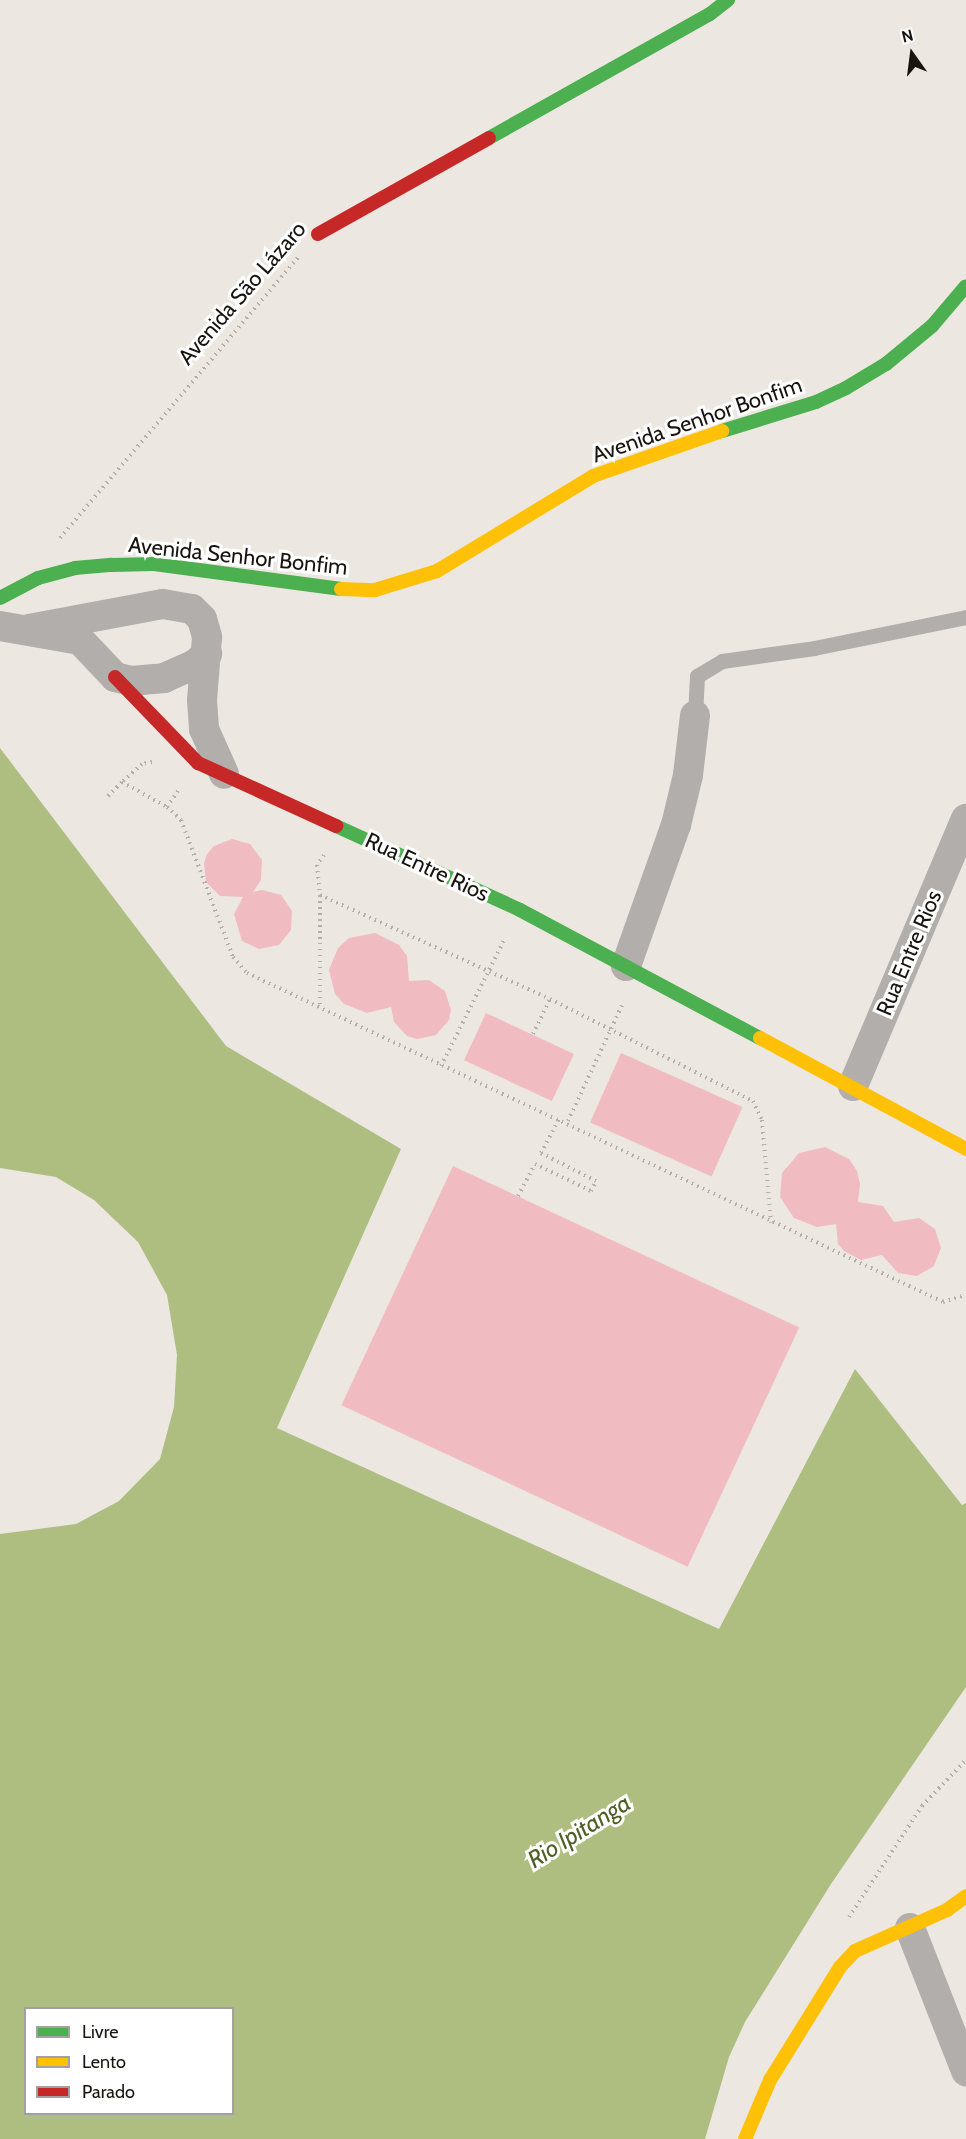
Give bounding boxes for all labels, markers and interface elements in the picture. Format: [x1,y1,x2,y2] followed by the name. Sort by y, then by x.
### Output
[882,24,942,84] north arrow
[900,25,915,47] text: N
[173,216,311,370] street label: Avenida São Lázaro
[589,372,805,468] street label: Avenida Senhor Bonfim
[127,531,349,581] street label: Avenida Senhor Bonfim
[361,827,493,907] street label: Rua Entre Rios
[871,886,947,1020] street label: Rua Entre Rios
[522,1788,636,1874] water label: Rio Ipitanga
[24,2007,234,2115] legend
[82,2021,118,2043] text: Livre
[82,2051,126,2073] text: Lento
[82,2081,135,2103] text: Parado

